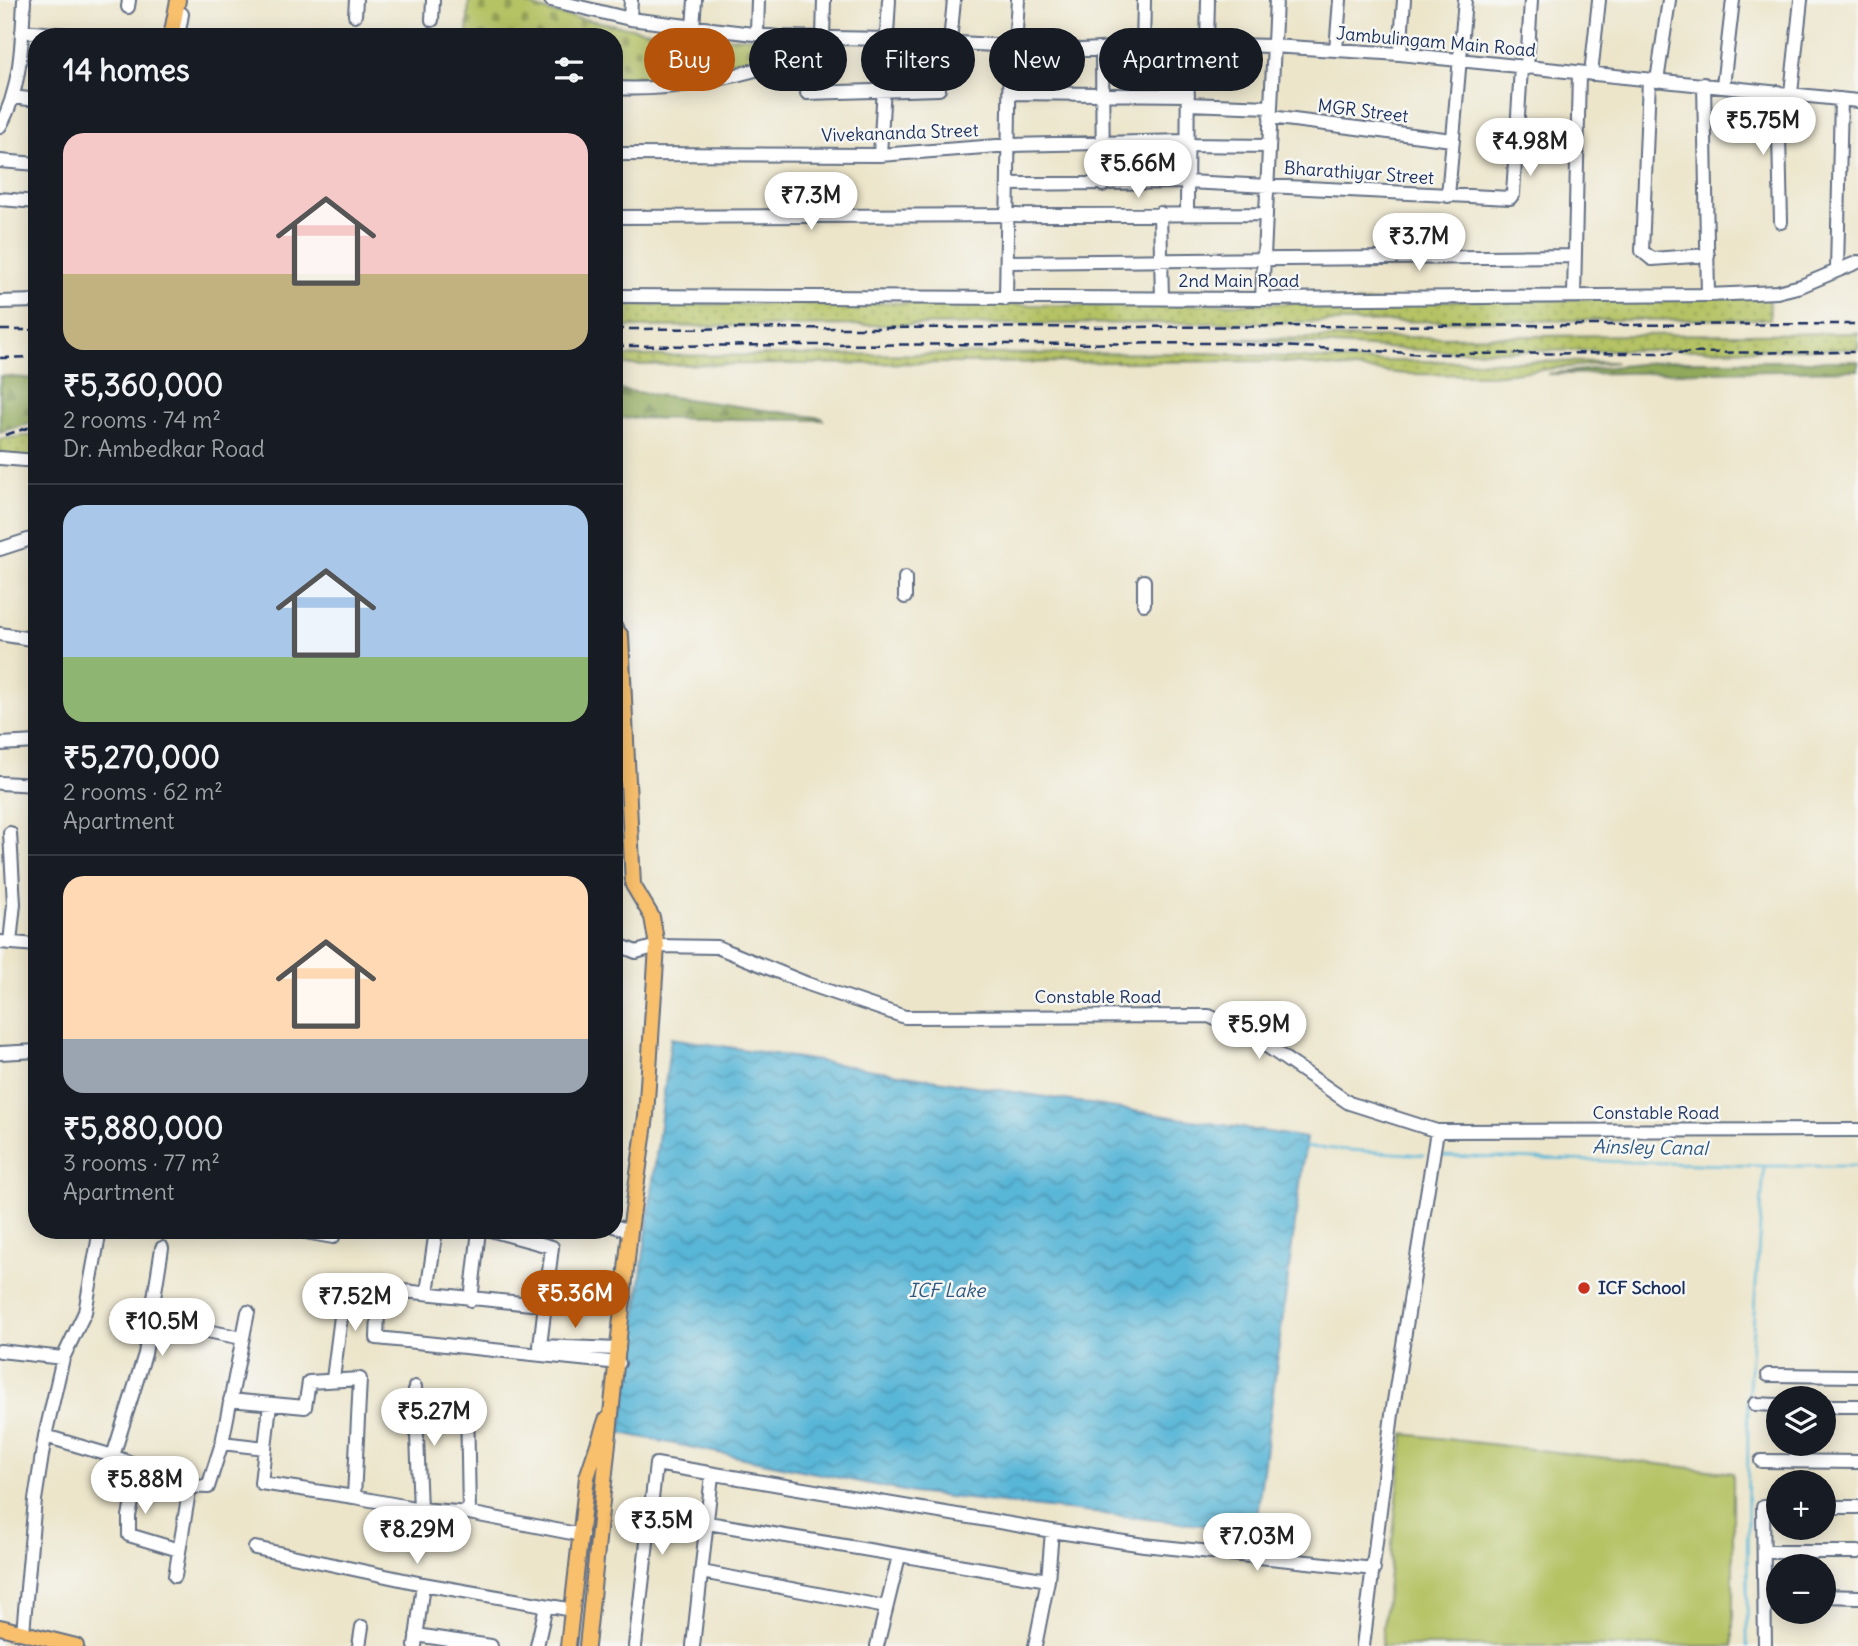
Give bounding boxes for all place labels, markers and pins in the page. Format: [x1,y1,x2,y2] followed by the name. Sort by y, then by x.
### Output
[1706,97,1820,157] pin: ₹5.75M
[1473,118,1587,178] pin: ₹4.98M
[1081,140,1195,200] pin: ₹5.66M
[762,173,860,232] pin: ₹7.3M
[1370,214,1468,273] pin: ₹3.7M
[1210,1002,1308,1061] pin: ₹5.9M
[518,1270,632,1330] pin: ₹5.36M
[298,1274,412,1333] pin: ₹7.52M
[1598,1276,1686,1299] place label: ICF School
[1576,1280,1592,1296] marker: ICF School
[105,1298,219,1358] pin: ₹10.5M
[377,1388,491,1448] pin: ₹5.27M
[88,1456,202,1516] pin: ₹5.88M
[613,1498,711,1557] pin: ₹3.5M
[360,1506,474,1566] pin: ₹8.29M
[1200,1514,1314,1573] pin: ₹7.03M

